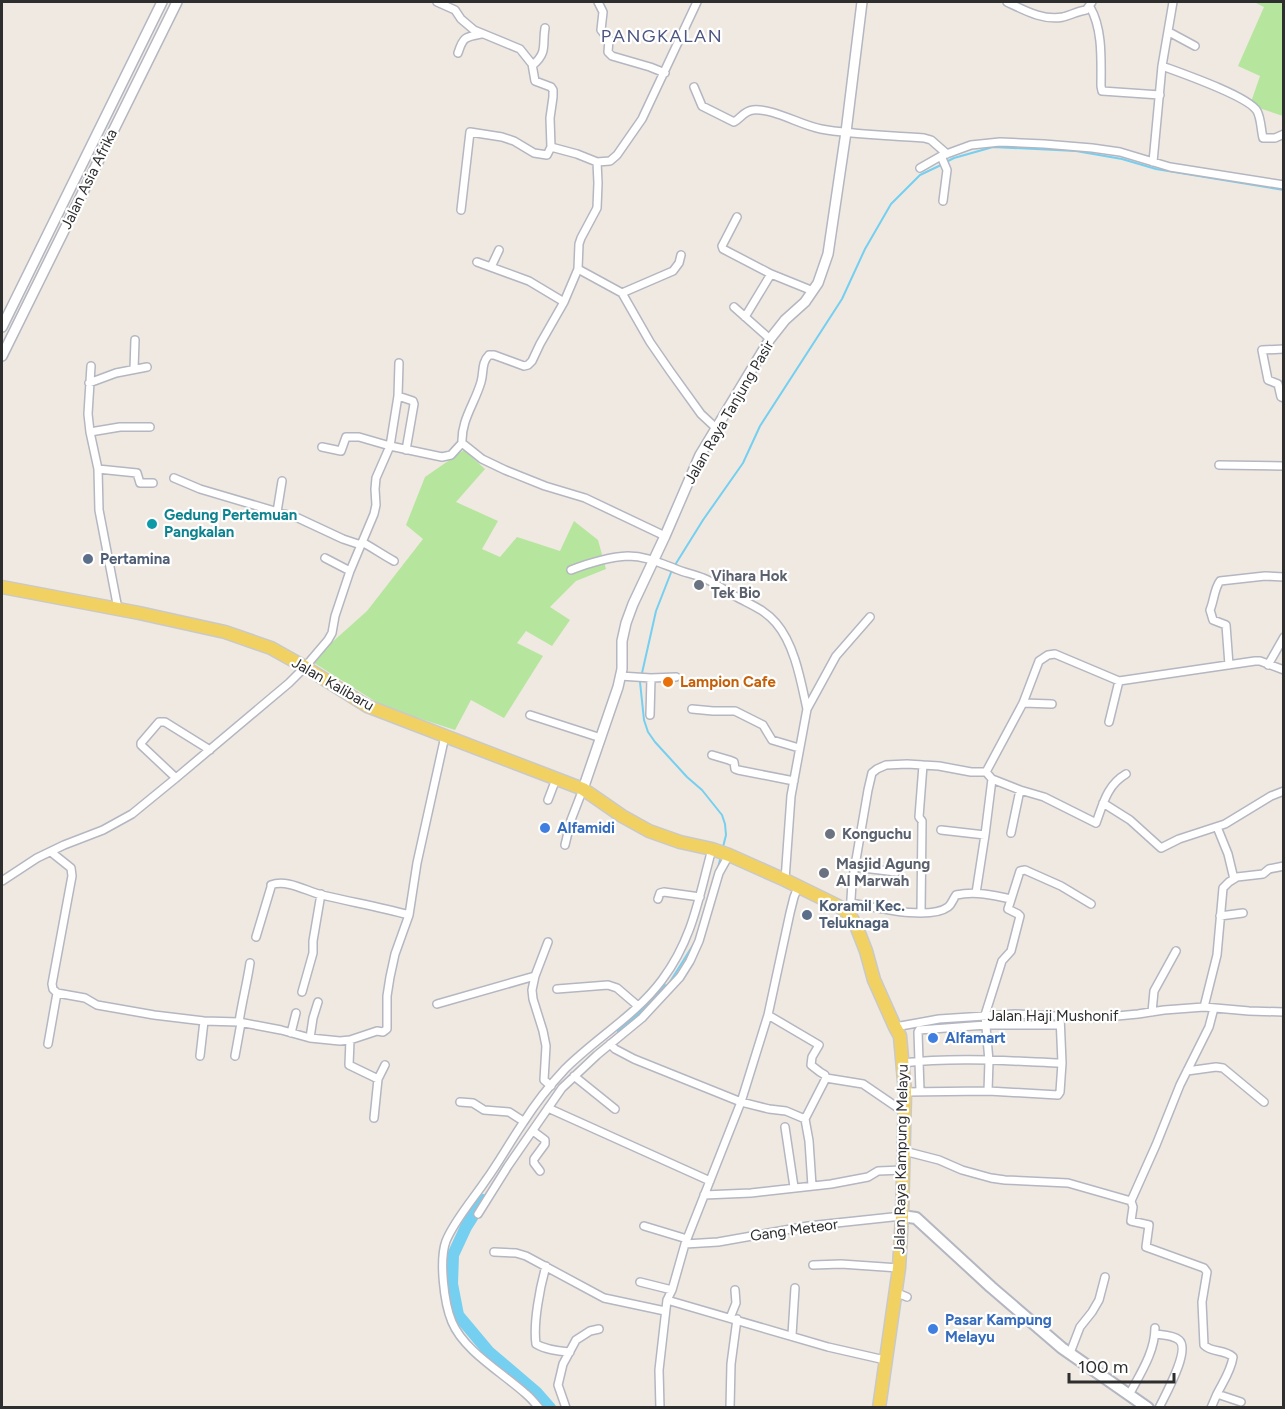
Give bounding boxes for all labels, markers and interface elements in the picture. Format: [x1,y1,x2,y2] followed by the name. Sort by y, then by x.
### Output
[601,25,723,47] district label: PANGKALAN
[57,126,121,232] street label: Jalan Asia Afrika
[681,337,777,487] street label: Jalan Raya Tanjung Pasir
[164,506,297,541] place label: Gedung Pertemuan Pangkalan
[145,517,159,531] marker: Gedung Pertemuan Pangkalan
[100,550,170,568] place label: Pertamina
[81,552,95,566] marker: Pertamina
[711,567,788,602] place label: Vihara Hok Tek Bio
[692,578,706,592] marker: Vihara Hok Tek Bio
[289,653,377,715] street label: Jalan Kalibaru
[680,673,776,691] place label: Lampion Cafe
[661,675,675,689] marker: Lampion Cafe
[557,819,615,837] place label: Alfamidi
[538,821,552,835] marker: Alfamidi
[842,825,912,843] place label: Konguchu
[823,827,837,841] marker: Konguchu
[836,855,930,890] place label: Masjid Agung Al Marwah
[817,866,831,880] marker: Masjid Agung Al Marwah
[819,897,905,932] place label: Koramil Kec. Teluknaga
[800,908,814,922] marker: Koramil Kec. Teluknaga
[987,1007,1119,1025] street label: Jalan Haji Mushonif
[945,1029,1006,1047] place label: Alfamart
[926,1031,940,1045] marker: Alfamart
[890,1064,912,1254] street label: Jalan Raya Kampung Melayu
[749,1215,839,1245] street label: Gang Meteor
[945,1311,1052,1346] place label: Pasar Kampung Melayu
[926,1322,940,1336] marker: Pasar Kampung Melayu
[1069,1346,1174,1384] scale bar
[1078,1356,1128,1378] text: 100 m

